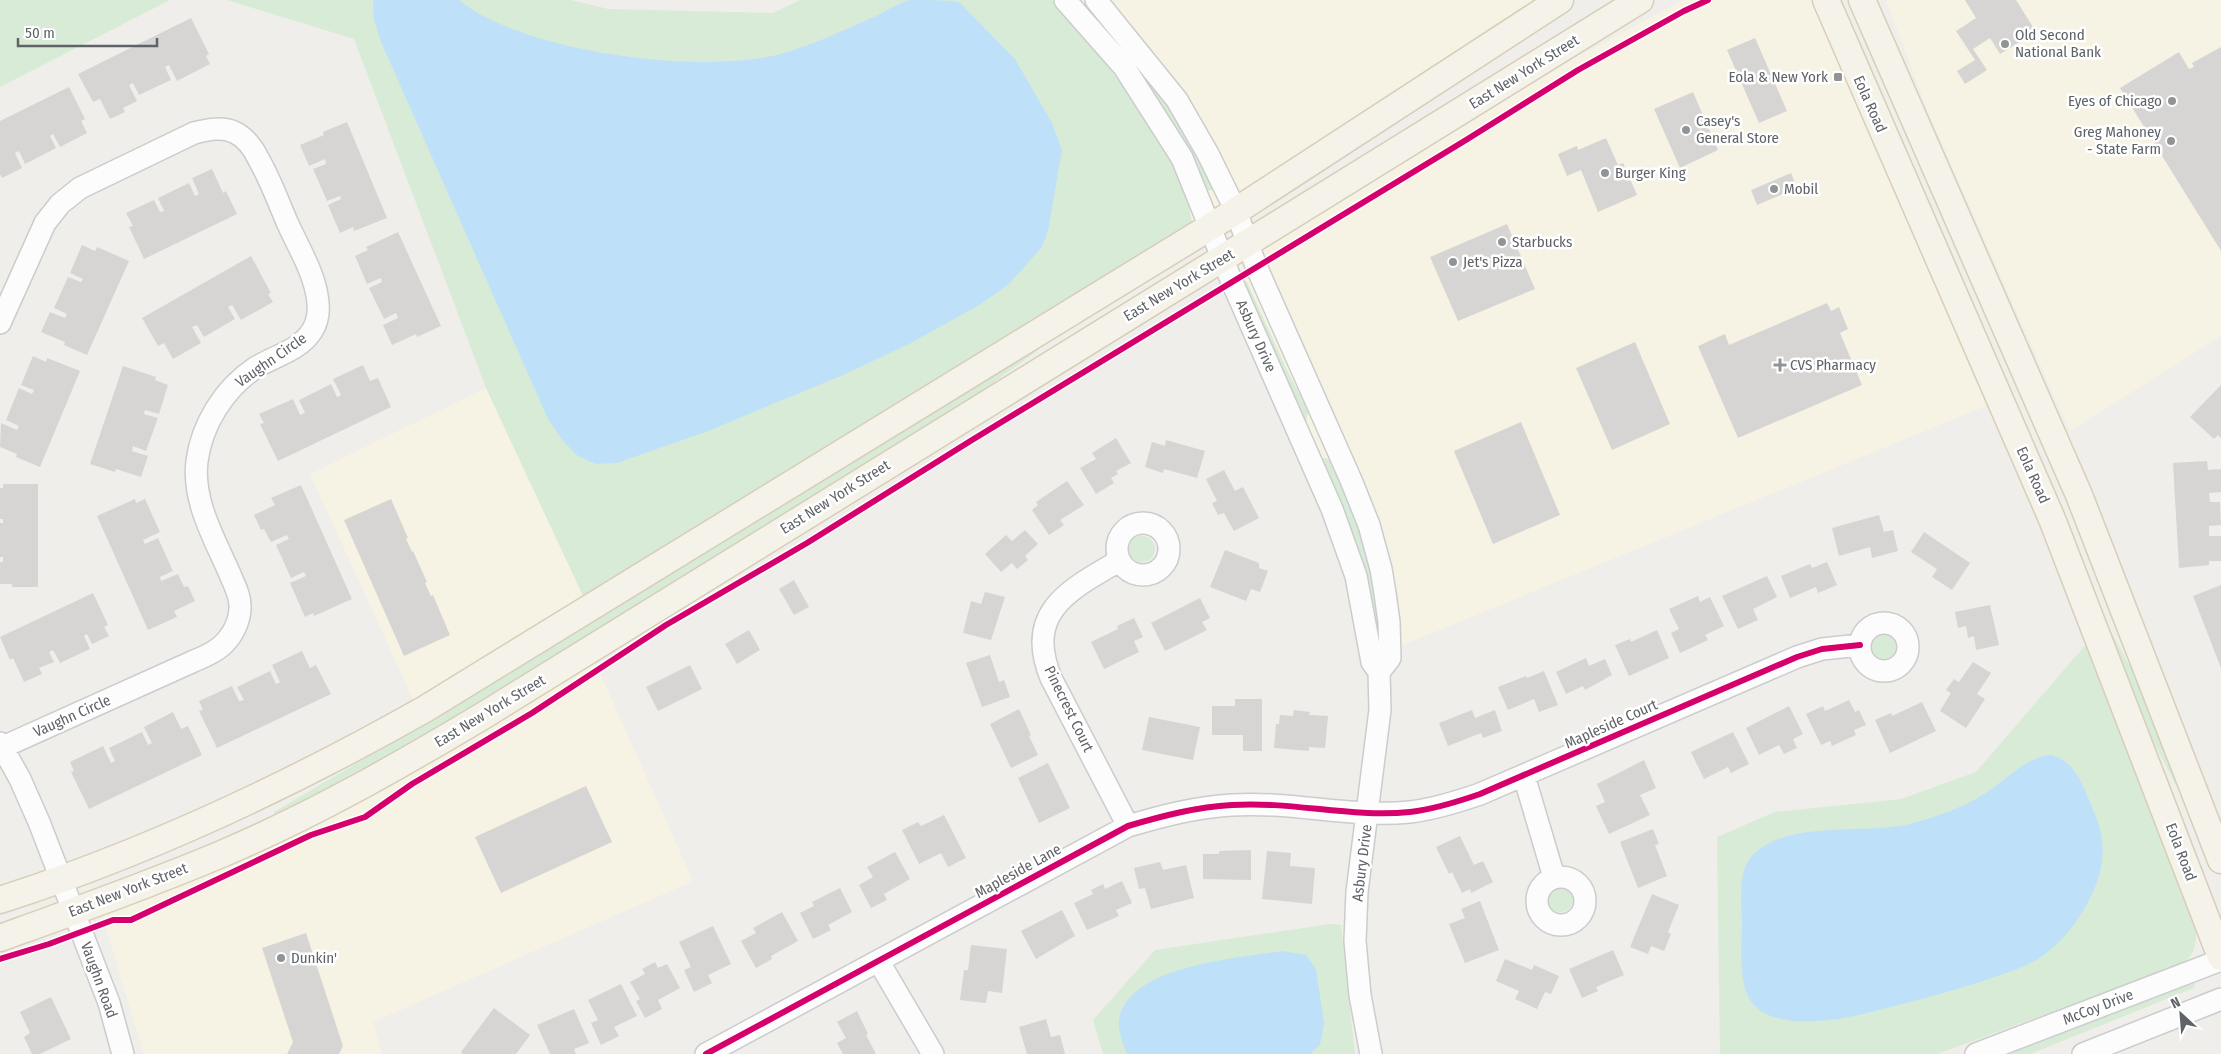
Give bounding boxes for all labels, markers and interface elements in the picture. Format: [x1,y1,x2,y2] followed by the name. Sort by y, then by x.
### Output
[18,15,156,47] scale bar
[25,24,55,42] text: 50 m
[2015,26,2101,61] place label: Old Second National Bank
[1466,31,1582,113] street label: East New York Street
[1999,38,2011,50] marker: Old Second National Bank
[1729,68,1828,86] place label: Eola & New York
[1832,71,1844,83] marker: Eola & New York
[1849,73,1891,135] street label: Eola Road
[2068,92,2162,110] place label: Eyes of Chicago
[2166,95,2178,107] marker: Eyes of Chicago
[1696,112,1779,147] place label: Casey's General Store
[2074,123,2161,158] place label: Greg Mahoney - State Farm
[1680,124,1692,136] marker: Casey's General Store
[2165,135,2177,147] marker: Greg Mahoney - State Farm
[1615,164,1686,182] place label: Burger King
[1599,167,1611,179] marker: Burger King
[1784,180,1818,198] place label: Mobil
[1768,183,1780,195] marker: Mobil
[1512,233,1572,251] place label: Starbucks
[1496,236,1508,248] marker: Starbucks
[1120,245,1238,325] street label: East New York Street
[1463,253,1523,271] place label: Jet's Pizza
[1447,256,1459,268] marker: Jet's Pizza
[1232,297,1280,375] street label: Asbury Drive
[232,329,310,391] street label: Vaughn Circle
[1790,356,1876,374] place label: CVS Pharmacy
[1774,359,1786,371] marker: CVS Pharmacy
[2012,444,2054,506] street label: Eola Road
[777,456,893,538] street label: East New York Street
[1040,663,1098,755] street label: Pinecrest Court
[431,671,549,751] street label: East New York Street
[31,691,113,741] street label: Vaughn Circle
[1562,695,1660,752] street label: Mapleside Court
[2162,821,2200,883] street label: Eola Road
[1348,824,1376,902] street label: Asbury Drive
[972,840,1064,902] street label: Mapleside Lane
[66,859,190,921] street label: East New York Street
[77,939,121,1021] street label: Vaughn Road
[291,949,337,967] place label: Dunkin'
[275,952,287,964] marker: Dunkin'
[2060,985,2136,1029] street label: McCoy Drive
[2156,989,2206,1039] north arrow
[2168,993,2183,1012] text: N

